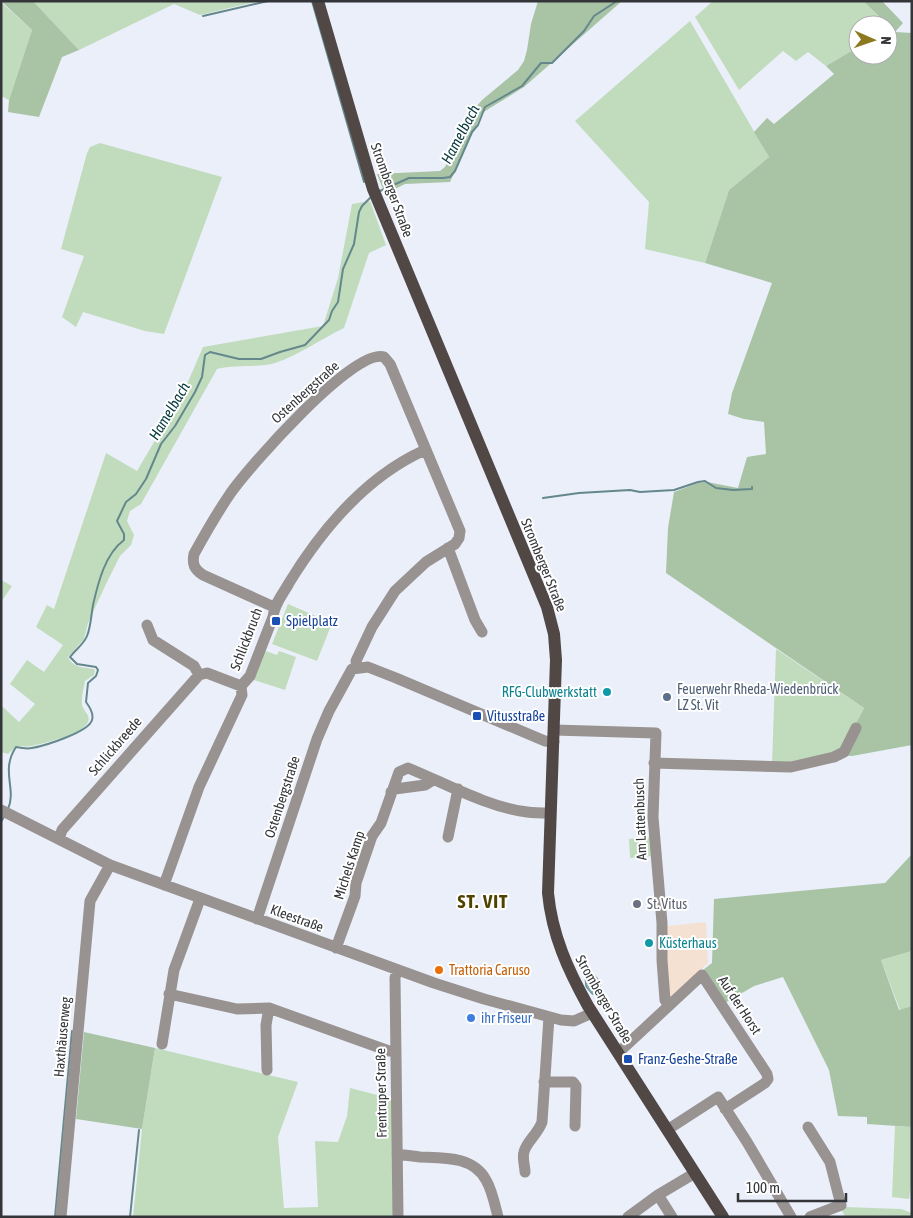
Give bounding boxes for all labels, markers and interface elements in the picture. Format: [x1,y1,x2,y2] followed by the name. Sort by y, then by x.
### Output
[848,15,898,65] north arrow
[878,36,894,45] text: N
[437,102,483,166] water label: Hamelbach
[368,141,416,239] street label: Stromberger Straße
[268,358,342,426] street label: Ostenbergstraße
[145,379,193,443] water label: Hamelbach
[518,516,570,614] street label: Stromberger Straße
[227,605,265,673] street label: Schlickbruch
[286,613,338,629] place label: Spielplatz
[270,615,282,627] marker: Spielplatz
[677,681,838,713] place label: Feuerwehr Rheda-Wiedenbrück LZ St. Vit
[502,684,597,700] place label: RFG-Clubwerkstatt
[601,686,613,698] marker: RFG-Clubwerkstatt
[661,691,673,703] marker: Feuerwehr Rheda-Wiedenbrück LZ St. Vit
[487,708,545,724] place label: Vitusstraße
[471,710,483,722] marker: Vitusstraße
[85,713,145,779] street label: Schlickbreede
[261,754,303,840] street label: Ostenbergstraße
[631,778,649,860] street label: Am Lattenbusch
[330,828,368,901] street label: Michels Kamp
[458,890,508,912] district label: ST. VIT
[647,896,687,912] place label: St. Vitus
[631,898,643,910] marker: St. Vitus
[268,901,326,935] street label: Kleestraße
[659,935,717,951] place label: Küsterhaus
[643,937,655,949] marker: Küsterhaus
[572,952,636,1046] street label: Stromberger Straße
[449,962,530,978] place label: Trattoria Caruso
[433,964,445,976] marker: Trattoria Caruso
[715,973,765,1037] street label: Auf der Horst
[51,996,73,1078] street label: Haxthäuserweg
[481,1010,533,1026] place label: ihr Friseur
[465,1012,477,1024] marker: ihr Friseur
[372,1048,390,1138] street label: Frentruper Straße
[638,1051,738,1067] place label: Franz-Geshe-Straße
[622,1053,634,1065] marker: Franz-Geshe-Straße
[738,1170,846,1202] scale bar
[746,1179,780,1196] text: 100 m

